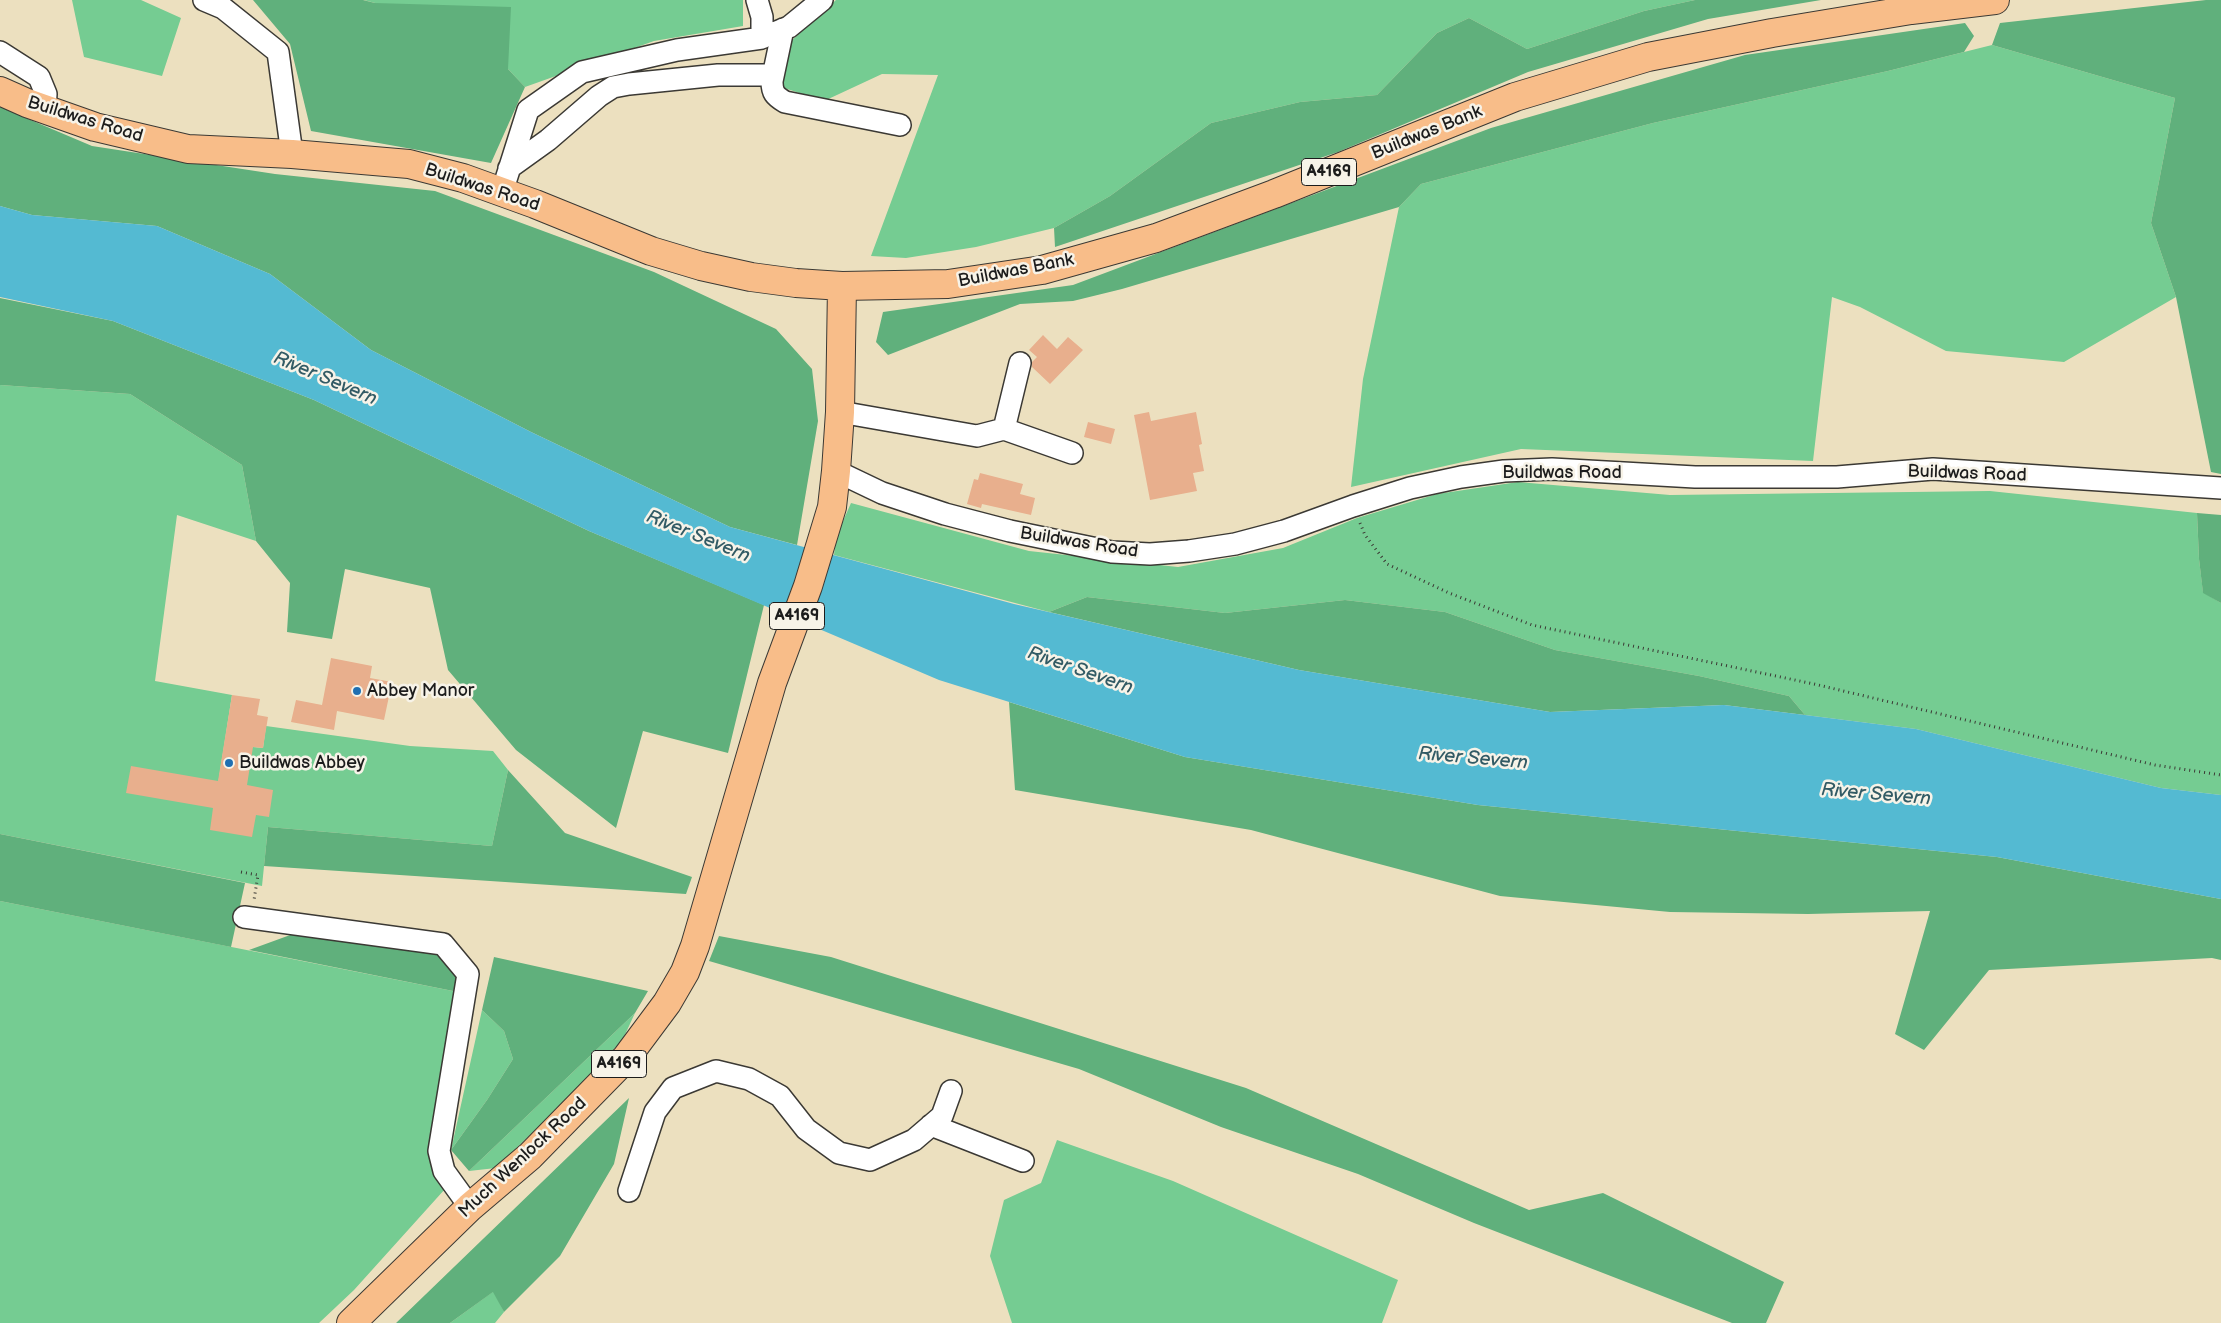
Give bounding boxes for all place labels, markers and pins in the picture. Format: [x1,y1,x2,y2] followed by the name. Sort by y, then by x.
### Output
[367,680,474,702] place label: Abbey Manor
[351,685,363,697] marker: Abbey Manor
[239,752,365,774] place label: Buildwas Abbey
[223,757,235,769] marker: Buildwas Abbey

